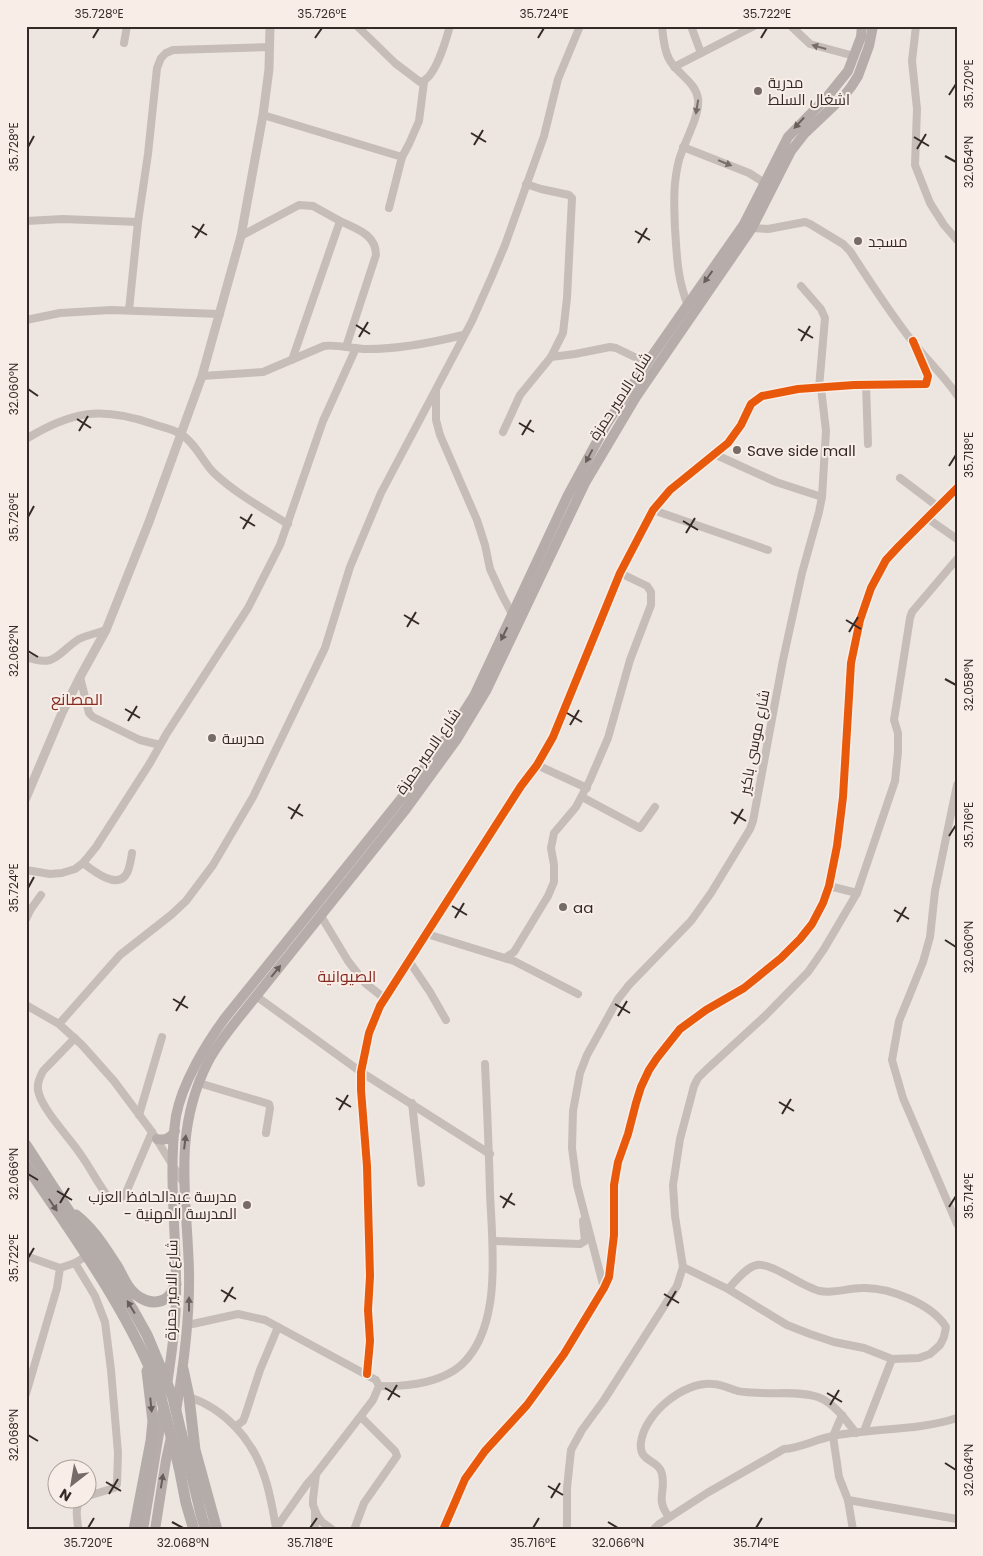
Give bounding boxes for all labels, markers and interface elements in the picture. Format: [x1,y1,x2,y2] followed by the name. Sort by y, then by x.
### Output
[74,5,124,22] text: 35.728°E
[297,5,347,22] text: 35.726°E
[519,5,569,22] text: 35.724°E
[743,5,791,22] text: 35.722°E
[812,42,827,50] one-way arrow
[960,59,977,109] text: 35.720°E
[768,72,850,110] place label: مدرية اشغال السلط
[752,85,764,97] marker: مدرية اشغال السلط
[692,99,700,115] one-way arrow
[793,117,805,129] one-way arrow
[5,122,22,172] text: 35.728°E
[960,136,977,188] text: 32.054°N
[718,160,732,168] one-way arrow
[868,231,908,252] place label: مسجد
[852,235,864,247] marker: مسجد
[703,271,713,284] one-way arrow
[584,348,657,445] street label: شارع الامير حمزة
[5,363,22,415] text: 32.060°N
[960,432,977,478] text: 35.718°E
[747,440,856,461] place label: Save side mall
[731,444,743,456] marker: Save side mall
[585,449,593,464] one-way arrow
[5,492,22,542] text: 35.726°E
[5,625,22,677] text: 32.062°N
[500,627,508,642] one-way arrow
[960,659,977,711] text: 32.058°N
[51,688,103,711] district label: المصانع
[733,688,775,797] street label: شارع موسى باكير
[390,704,466,799] street label: شارع الامير حمزة
[222,728,265,749] place label: مدرسة
[206,732,218,744] marker: مدرسة
[960,802,977,848] text: 35.716°E
[5,863,22,913] text: 35.724°E
[573,897,593,918] place label: aa
[557,901,569,913] marker: aa
[960,921,977,973] text: 32.060°N
[271,965,282,978] one-way arrow
[318,965,376,988] district label: الصيوانية
[181,1133,189,1149] one-way arrow
[5,1148,22,1200] text: 32.066°N
[960,1173,977,1219] text: 35.714°E
[88,1186,237,1224] place label: مدرسة عبدالحافظ العزب - المدرسة المهنية
[48,1198,58,1212] one-way arrow
[241,1199,253,1211] marker: مدرسة عبدالحافظ العزب - المدرسة المهنية
[5,1234,22,1282] text: 35.722°E
[160,1239,183,1341] street label: شارع الامير حمزة
[185,1296,193,1312] one-way arrow
[126,1300,135,1313] one-way arrow
[147,1397,155,1413] one-way arrow
[5,1409,22,1461] text: 32.068°N
[960,1444,977,1496] text: 32.064°N
[48,1458,98,1508] north arrow
[159,1473,167,1489] one-way arrow
[56,1484,75,1506] text: N
[63,1534,113,1551] text: 35.720°E
[157,1534,209,1551] text: 32.068°N
[287,1534,333,1551] text: 35.718°E
[510,1534,556,1551] text: 35.716°E
[592,1534,644,1551] text: 32.066°N
[733,1534,779,1551] text: 35.714°E

